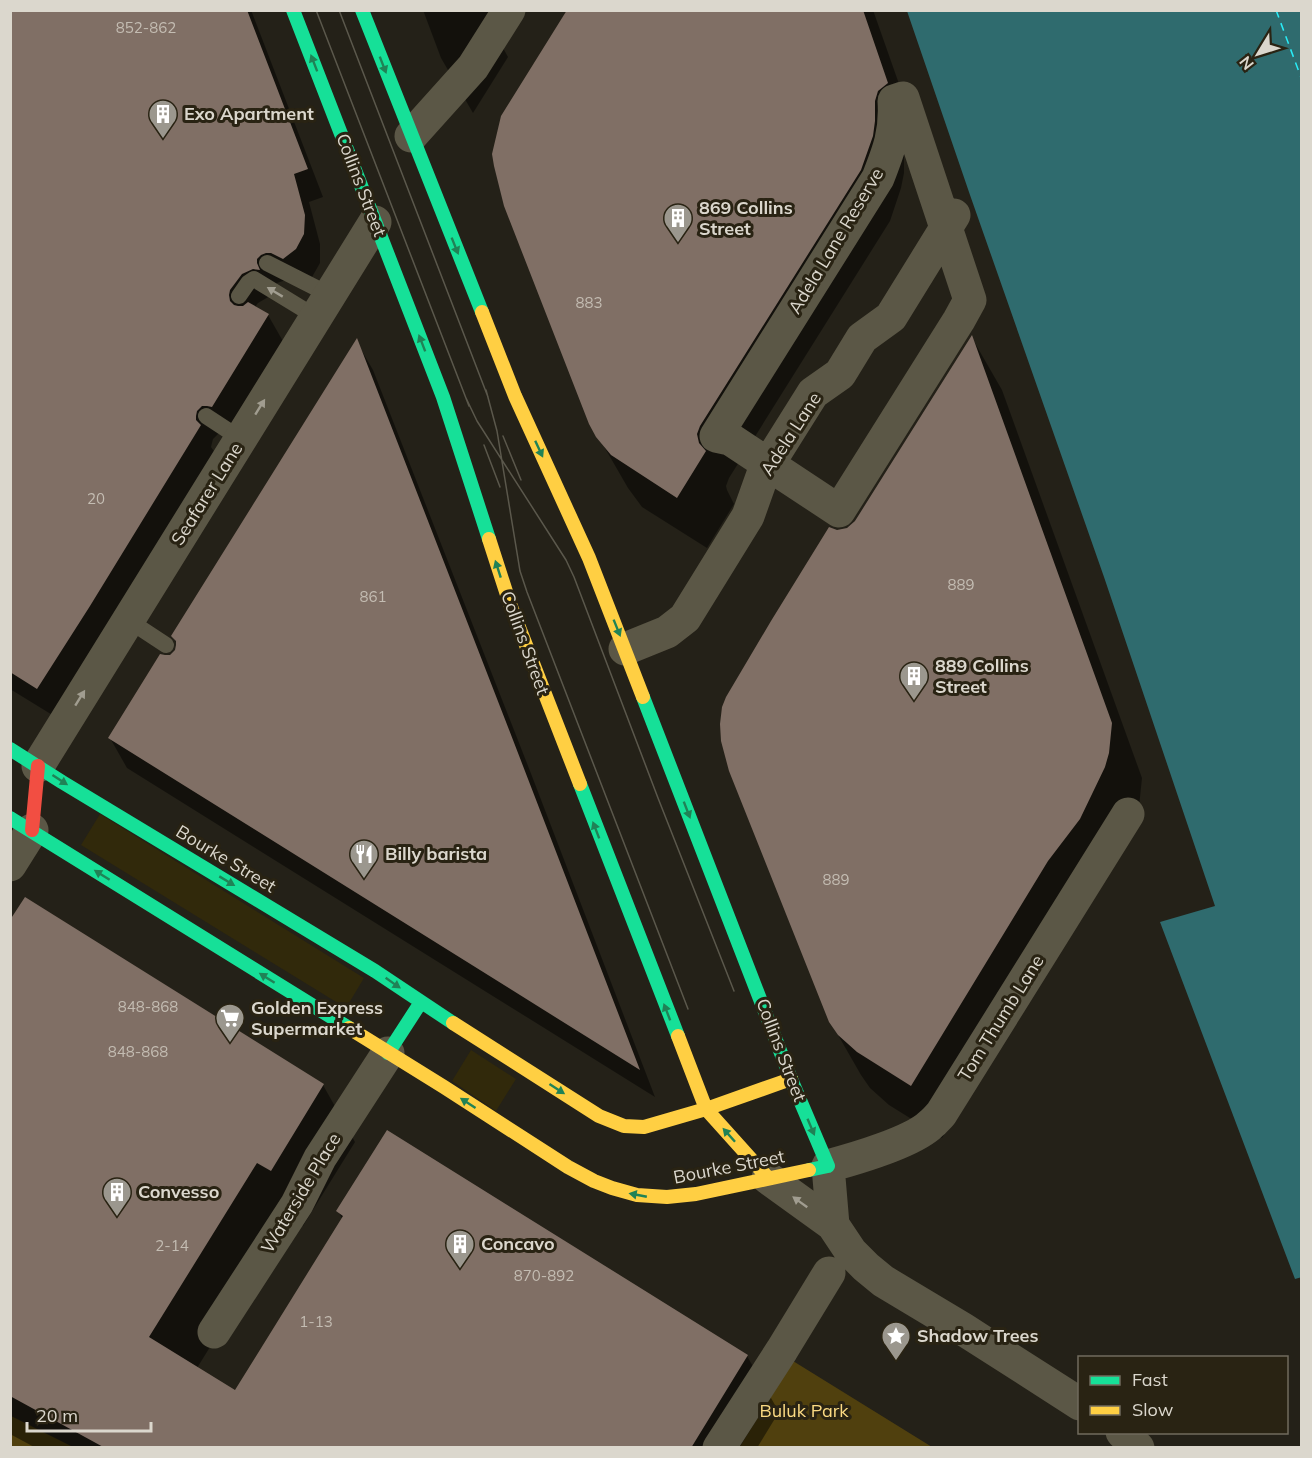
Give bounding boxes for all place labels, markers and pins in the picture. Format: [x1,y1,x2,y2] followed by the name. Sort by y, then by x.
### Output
[147,98,179,140] building icon: Exo Apartment
[184,102,314,125] place label: Exo Apartment
[699,196,793,240] place label: 869 Collins Street
[662,202,694,244] building icon: 869 Collins Street
[935,654,1029,698] place label: 889 Collins Street
[898,660,930,702] building icon: 889 Collins Street
[348,838,380,880] restaurant icon: Billy barista
[385,842,487,865] place label: Billy barista
[251,996,383,1040] place label: Golden Express Supermarket
[214,1002,246,1044] supermarket icon: Golden Express Supermarket
[101,1176,133,1218] building icon: Convesso
[138,1180,219,1203] place label: Convesso
[444,1228,476,1270] building icon: Concavo
[481,1232,555,1255] place label: Concavo
[880,1320,912,1362] place icon: Shadow Trees
[917,1324,1039,1347] place label: Shadow Trees

